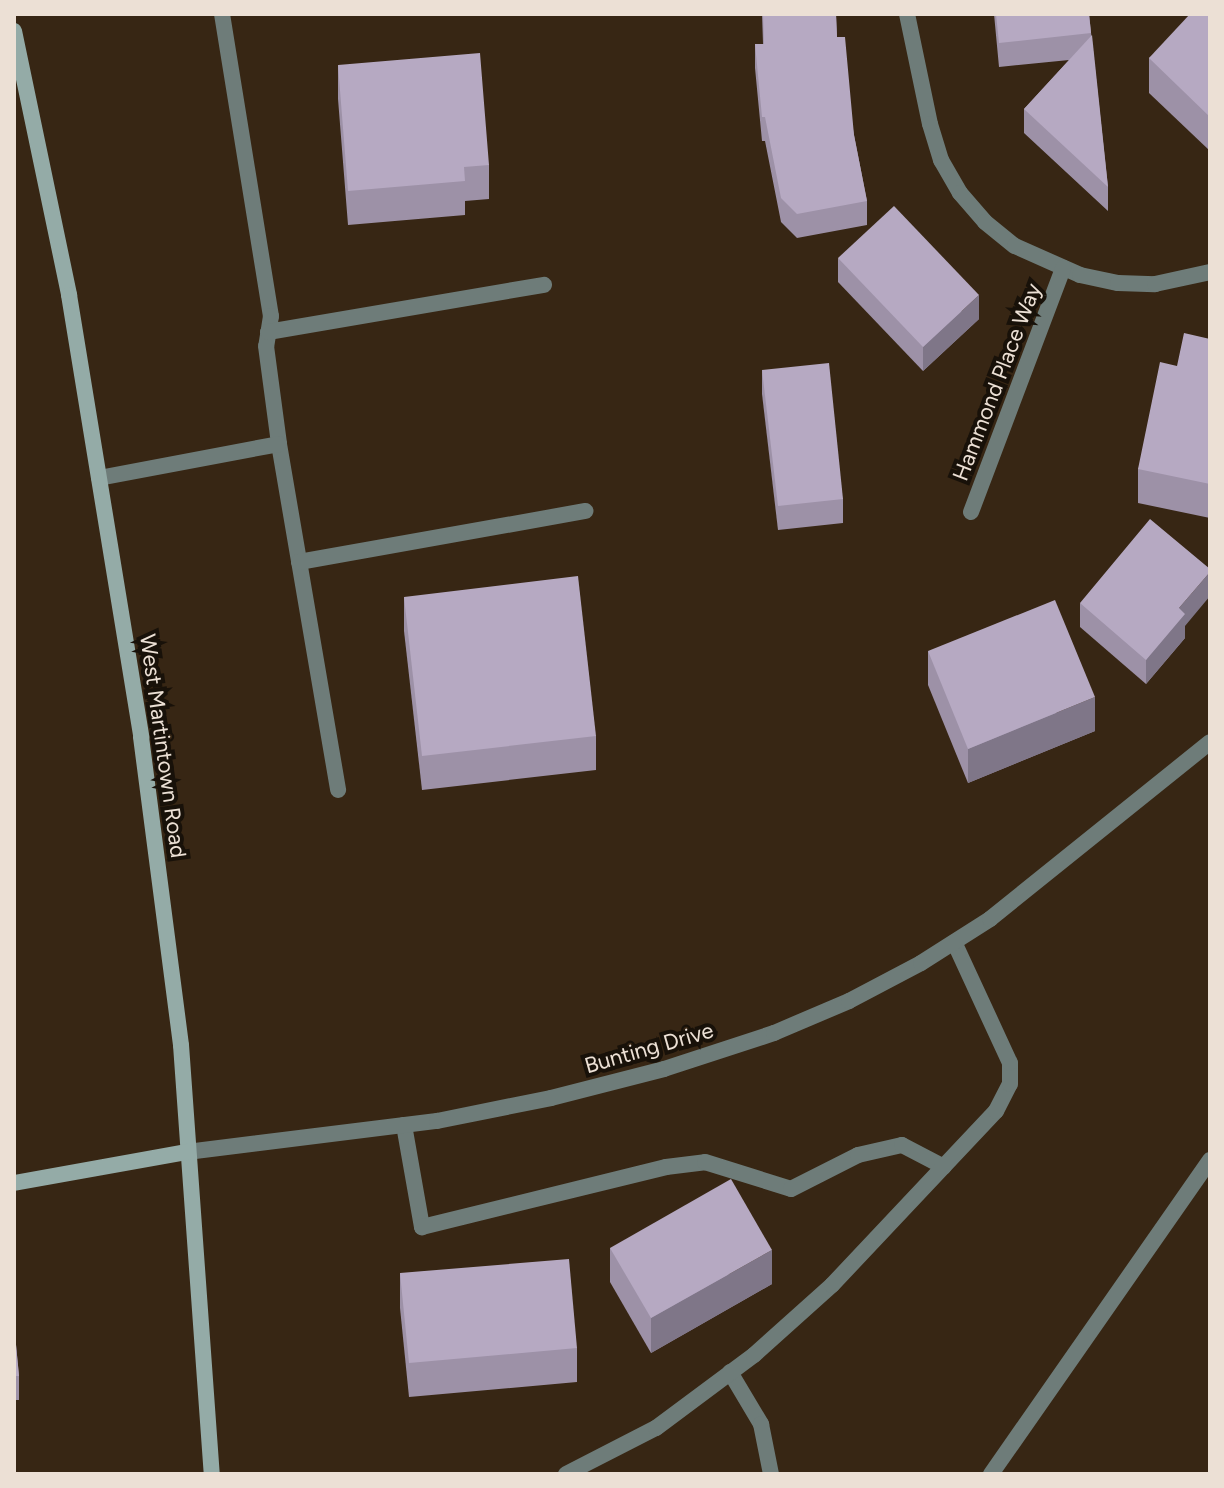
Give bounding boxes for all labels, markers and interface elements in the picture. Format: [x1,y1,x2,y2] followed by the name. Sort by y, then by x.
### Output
[947,279,1047,485] street label: Hammond Place Way
[134,632,192,860] street label: West Martintown Road
[581,1017,717,1079] street label: Bunting Drive

